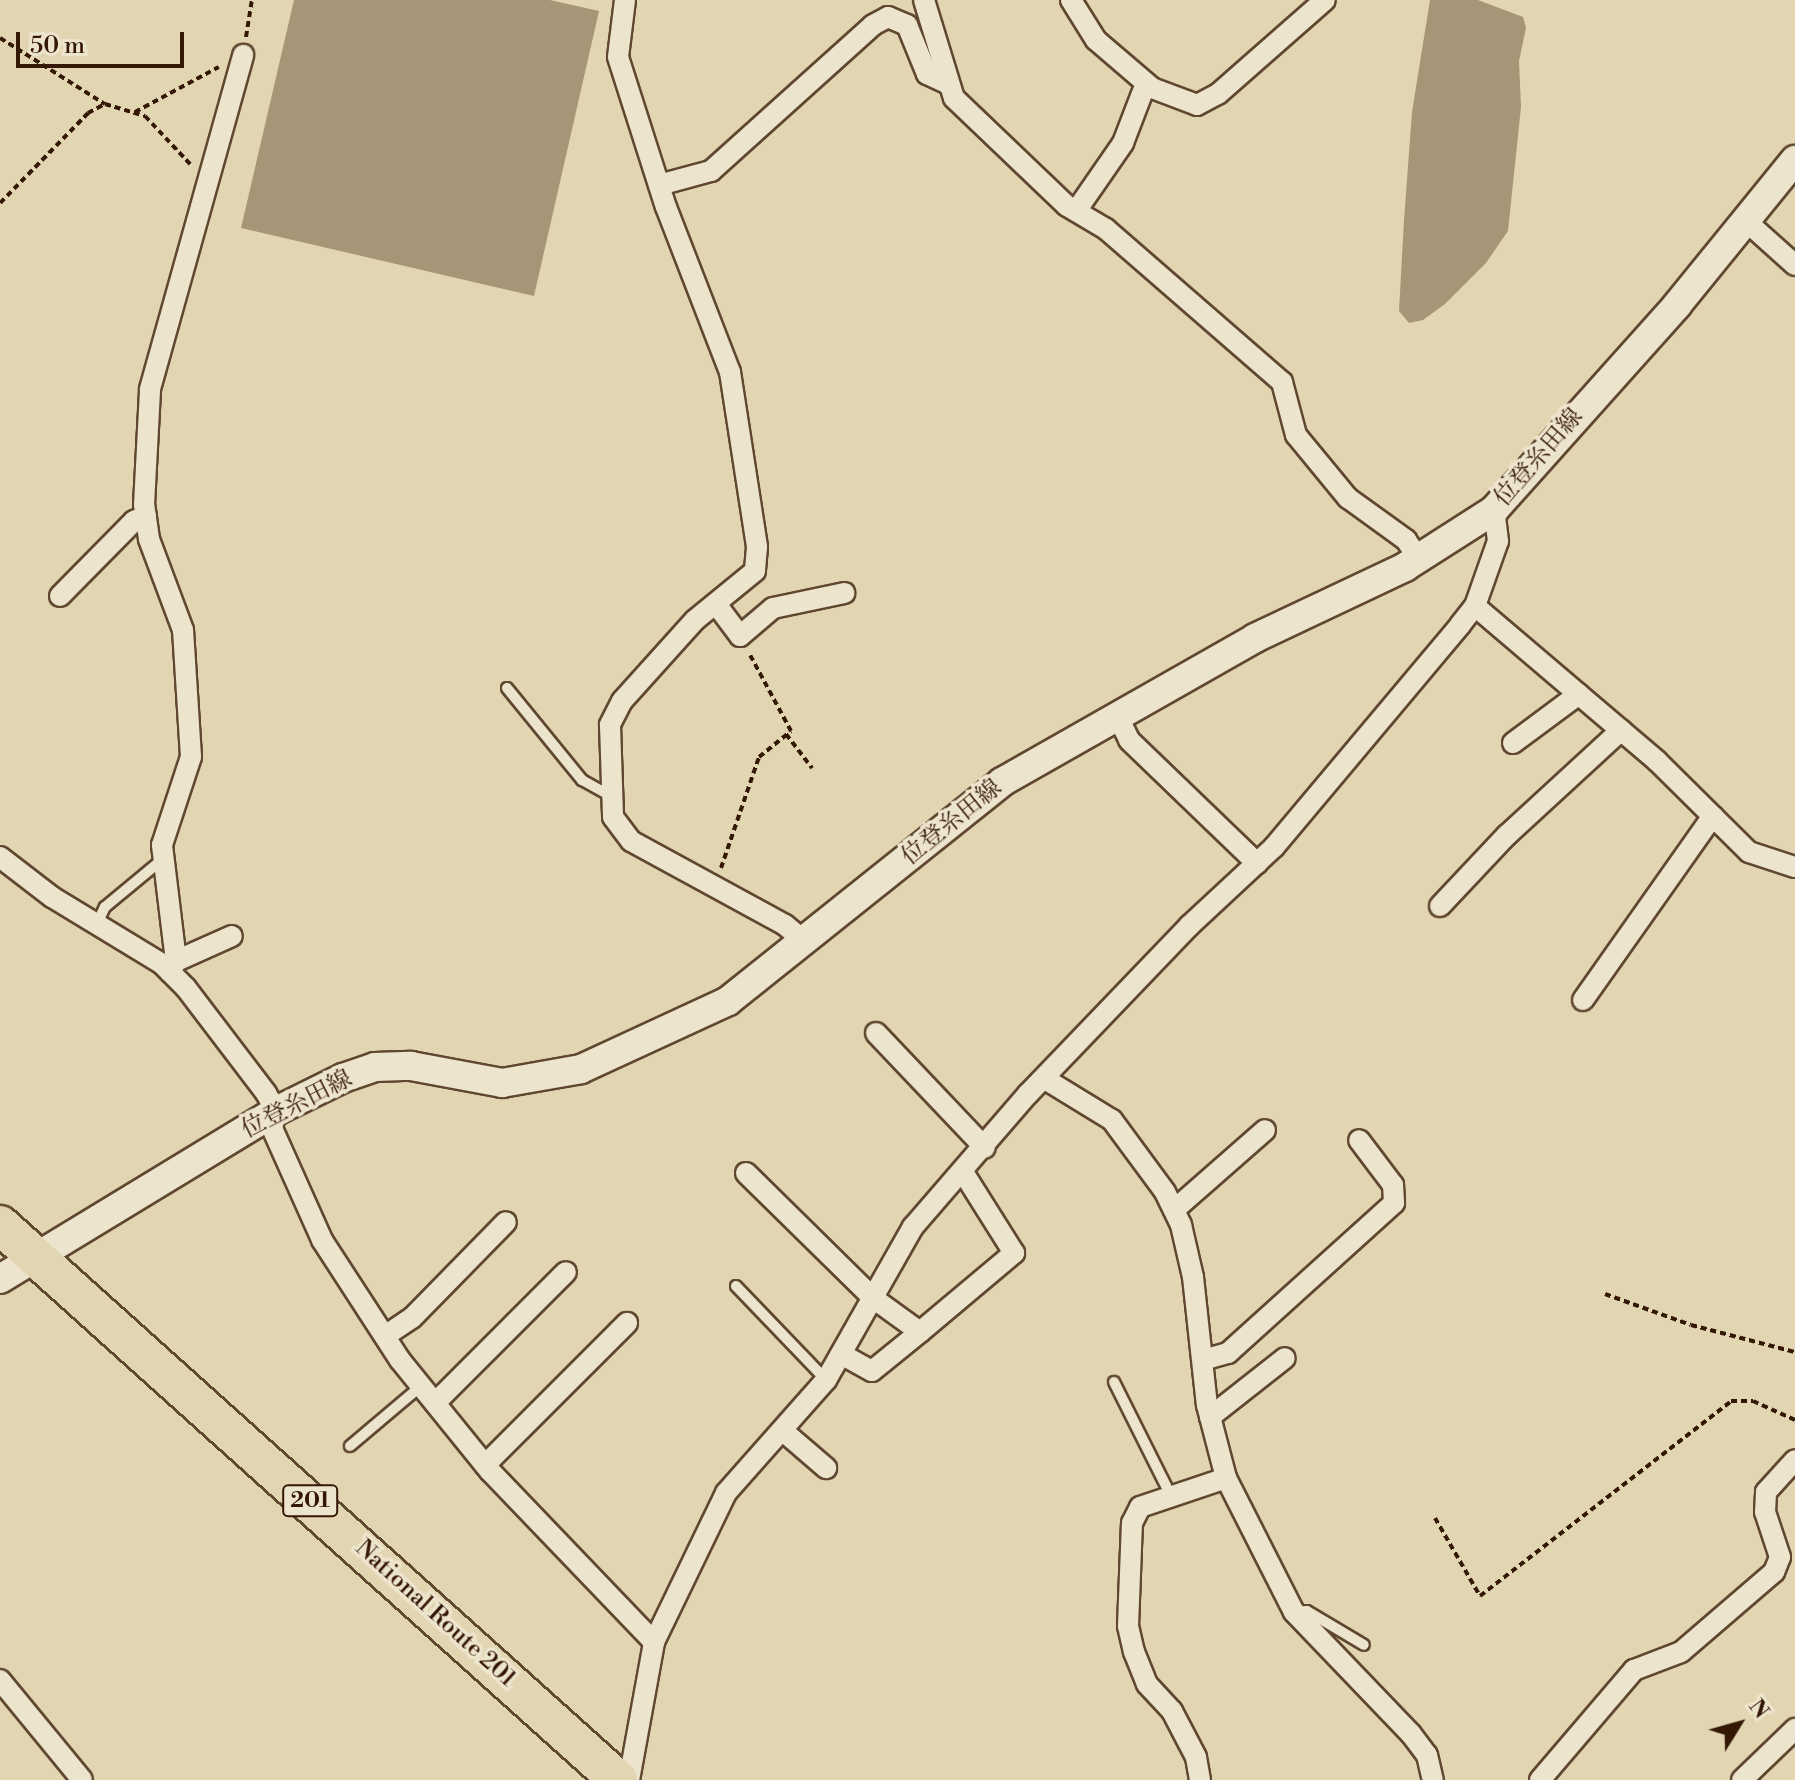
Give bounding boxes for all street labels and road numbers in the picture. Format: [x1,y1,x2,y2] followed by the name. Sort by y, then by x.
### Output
[1489,403,1589,513] street label: 位登糸田線
[896,774,1008,872] street label: 位登糸田線
[237,1065,357,1145] street label: 位登糸田線
[282,1483,338,1519] road number: 201
[349,1534,521,1694] street label: National Route 201

